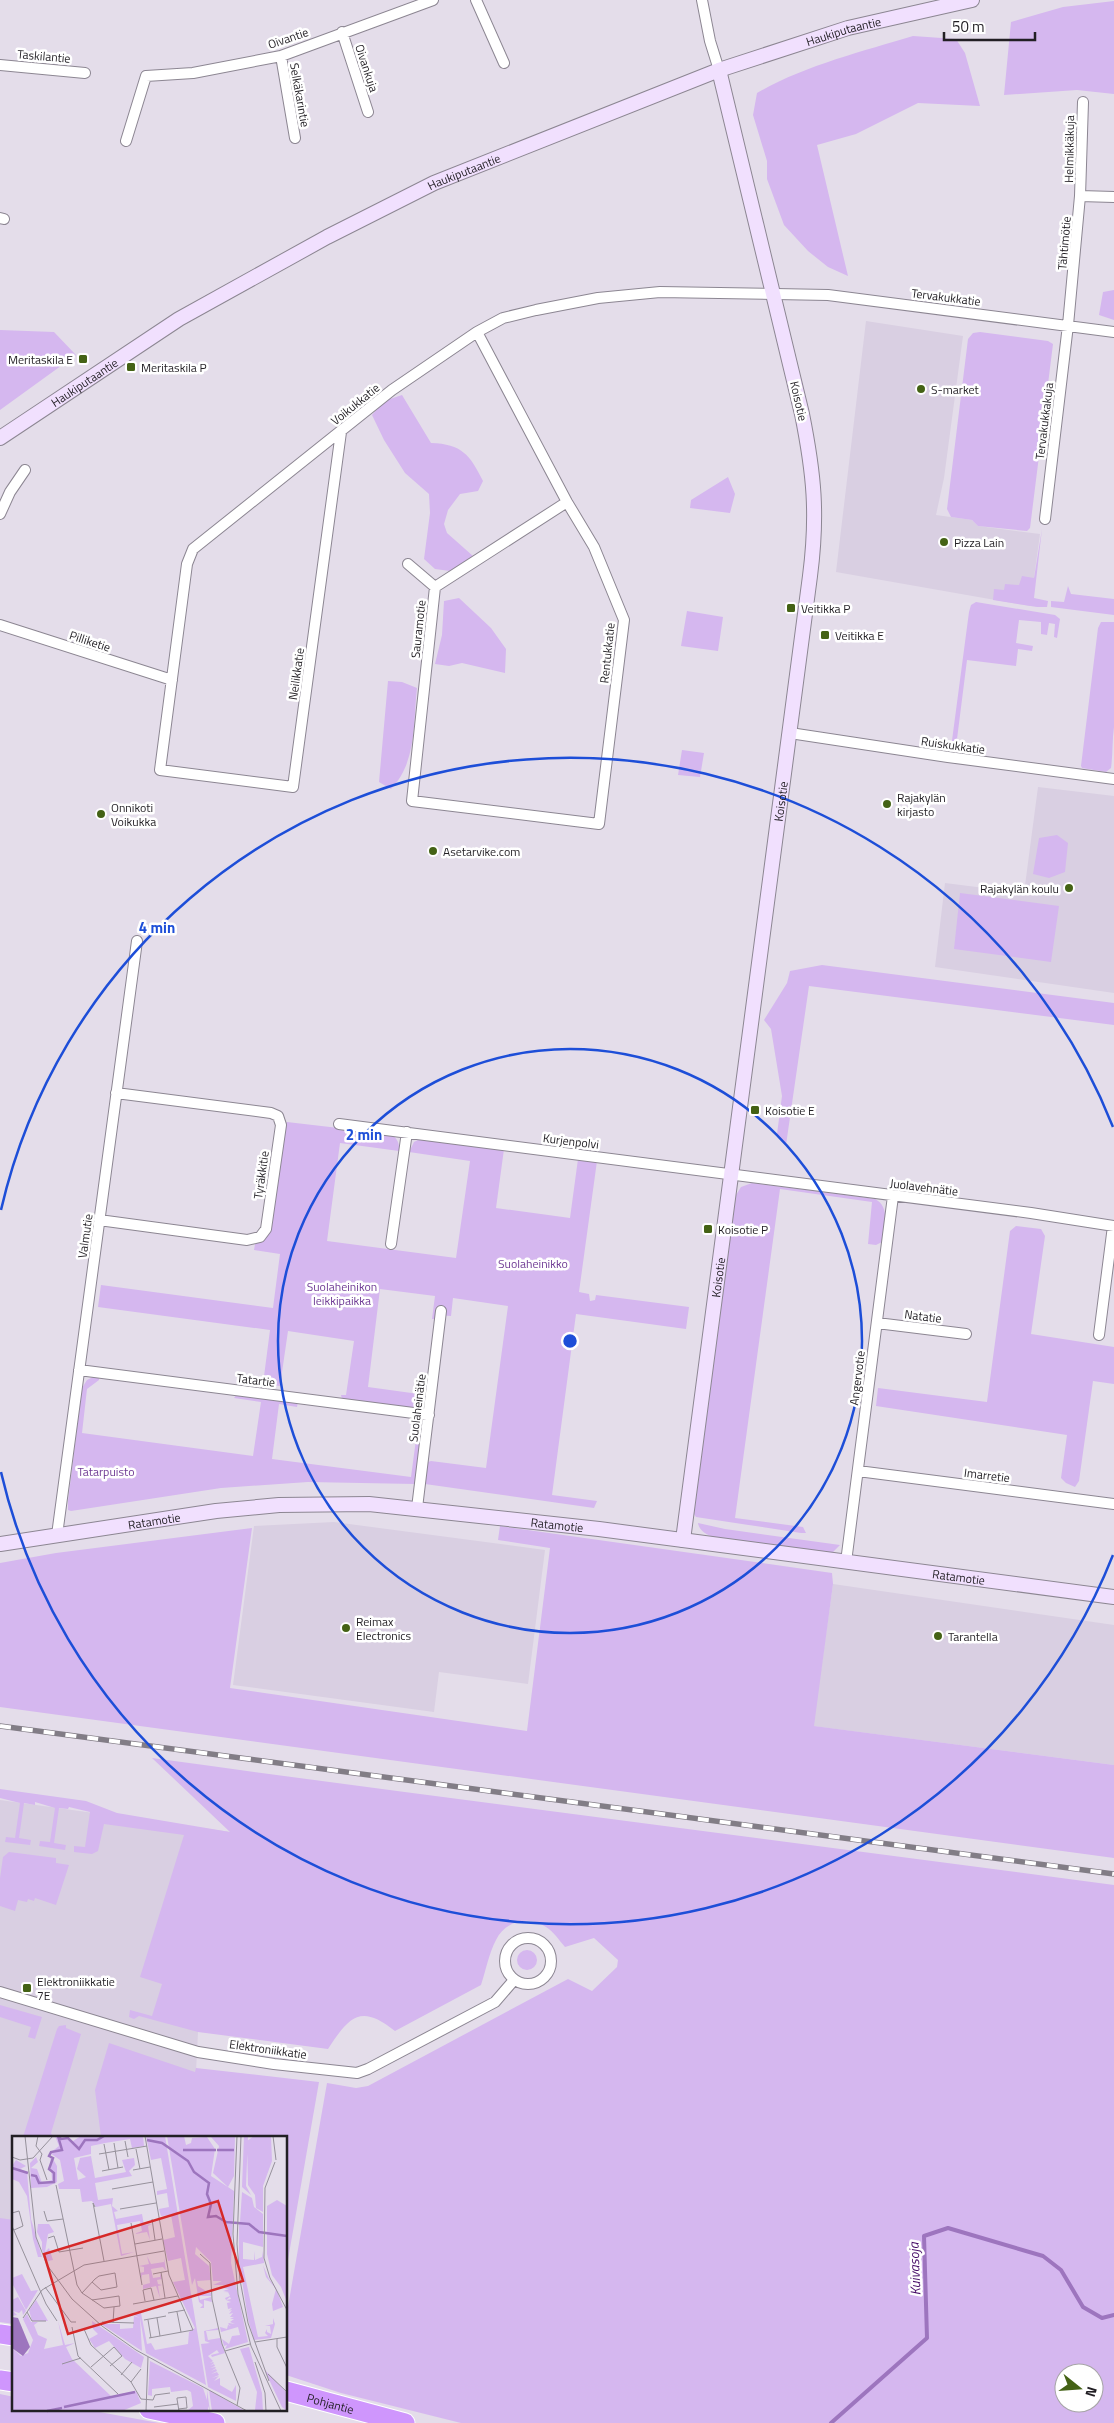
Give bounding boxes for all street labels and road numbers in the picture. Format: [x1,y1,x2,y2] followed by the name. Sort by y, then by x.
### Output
[803,11,883,51] street label: Haukiputaantie
[265,22,311,54] street label: Oivantie
[350,42,384,94] street label: Oivankuja
[17,44,71,68] street label: Taskilantie
[285,61,315,129] street label: Selkäkarintie
[1059,115,1079,183] street label: Helmikkäkuja
[424,148,503,194] street label: Haukiputaantie
[1052,215,1076,271] street label: Tähtimötie
[910,283,982,311] street label: Tervakukkatie
[47,353,122,411] street label: Haukiputaantie
[326,378,384,430] street label: Voikukkatie
[785,379,813,423] street label: Koisotie
[1030,381,1058,461] street label: Tervakukkakuja
[406,599,430,659] street label: Sauramotie
[594,622,620,684] street label: Rentukkatie
[67,625,113,657] street label: Pilliketie
[283,647,309,701] street label: Neilikkatie
[920,731,986,759] street label: Ruiskukkatie
[768,780,792,823] street label: Koisotie
[542,1128,600,1154] street label: Kurjenpolvi
[248,1150,274,1200] street label: Tyräkkitie
[889,1173,959,1201] street label: Juolavehnätie
[72,1213,98,1259] street label: Valmutie
[706,1256,730,1299] street label: Koisotie
[903,1304,943,1328] street label: Natatie
[844,1350,870,1406] street label: Angervotie
[236,1368,276,1392] street label: Tatartie
[403,1373,431,1443] street label: Suolaheinätie
[963,1463,1011,1487] street label: Imarretie
[127,1507,182,1534] street label: Ratamotie
[530,1512,584,1537] street label: Ratamotie
[931,1564,986,1589] street label: Ratamotie
[228,2034,308,2064] street label: Elektroniikkatie
[305,2388,356,2418] street label: Pohjantie

